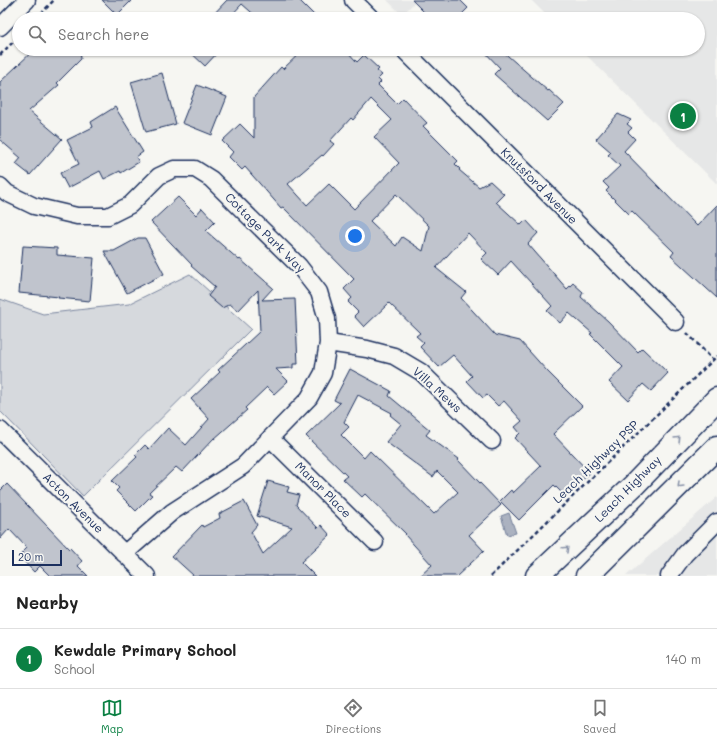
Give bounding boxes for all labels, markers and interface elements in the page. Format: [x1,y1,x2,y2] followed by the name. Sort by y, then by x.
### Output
[12,12,705,56] search box
[26,23,48,45] icon: search
[58,24,149,44] text: Search here
[670,101,696,131] pin: 1
[498,143,582,227] street label: Knutsford Avenue
[222,189,309,276] street label: Cottage Park Way
[345,226,365,246] your location
[410,363,466,416] street label: Villa Mews
[550,418,642,506] street label: Leach Highway PSP
[674,436,681,444] one-way arrow
[592,453,664,525] street label: Leach Highway
[292,458,355,521] street label: Manor Place
[40,468,108,536] street label: Acton Avenue
[677,480,685,488] one-way arrow
[561,546,569,554] one-way arrow
[12,548,62,567] scale bar
[18,549,43,564] text: 20 m
[16,591,78,613] text: Nearby
[54,640,236,660] text: Kewdale Primary School
[26,650,32,667] text: 1
[665,650,701,667] text: 140 m
[54,660,95,677] text: School
[101,697,123,736] tab: Map
[325,697,381,736] tab: Directions
[583,697,616,736] tab: Saved

